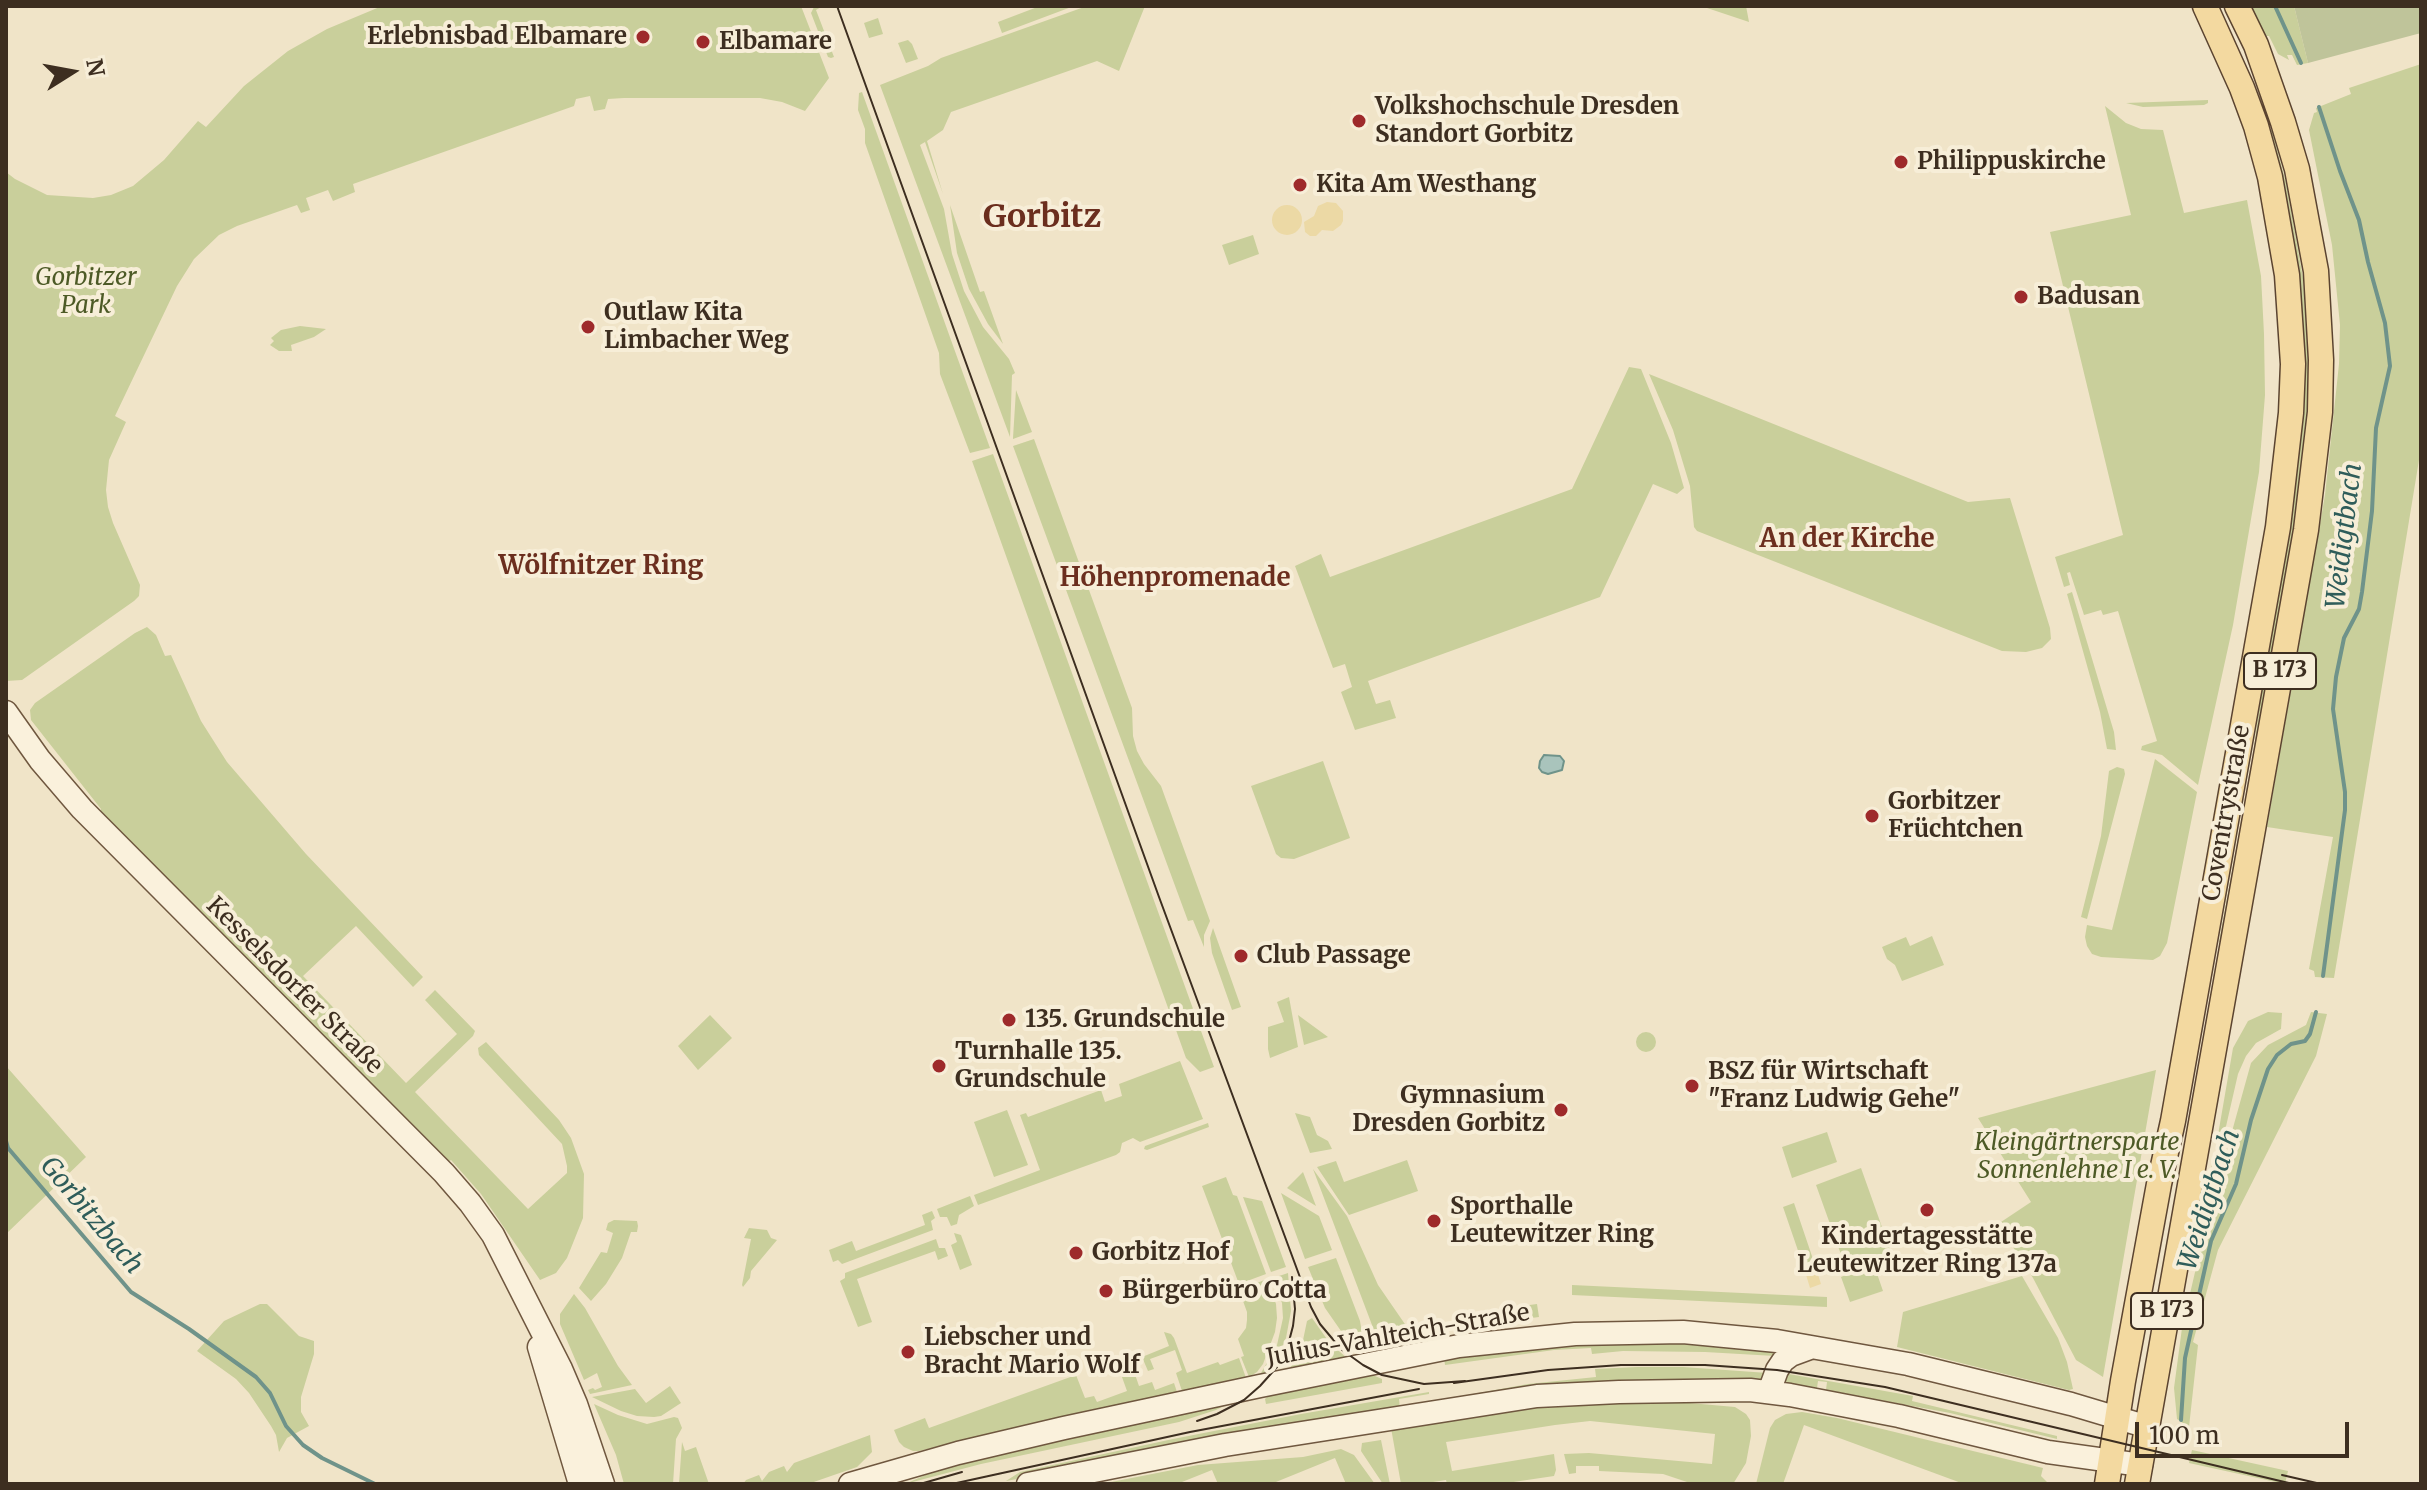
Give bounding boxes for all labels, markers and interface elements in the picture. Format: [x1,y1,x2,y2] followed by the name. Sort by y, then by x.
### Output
[367,23,627,51] place label: Erlebnisbad Elbamare
[634,28,652,46] marker: Erlebnisbad Elbamare
[719,28,832,56] place label: Elbamare
[32,32,112,112] north arrow
[694,33,712,51] marker: Elbamare
[80,56,111,79] text: N
[1375,93,1679,149] place label: Volkshochschule Dresden Standort Gorbitz
[1350,112,1368,130] marker: Volkshochschule Dresden Standort Gorbitz
[1917,148,2106,176] place label: Philippuskirche
[1892,153,1910,171] marker: Philippuskirche
[1316,171,1536,199] place label: Kita Am Westhang
[1291,176,1309,194] marker: Kita Am Westhang
[983,199,1101,237] district label: Gorbitz
[35,264,137,320] park label: Gorbitzer Park
[2037,283,2140,311] place label: Badusan
[2012,288,2030,306] marker: Badusan
[604,299,789,355] place label: Outlaw Kita Limbacher Weg
[579,318,597,336] marker: Outlaw Kita Limbacher Weg
[2321,461,2369,611] water label: Weidigtbach
[1759,524,1935,556] district label: An der Kirche
[499,551,703,583] district label: Wölfnitzer Ring
[1060,563,1290,595] district label: Höhenpromenade
[2244,653,2316,689] road number: B 173
[2197,723,2257,903] street label: Coventrystraße
[1888,788,2023,844] place label: Gorbitzer Früchtchen
[1863,807,1881,825] marker: Gorbitzer Früchtchen
[200,892,388,1080] street label: Kesselsdorfer Straße
[1257,942,1411,970] place label: Club Passage
[1232,947,1250,965] marker: Club Passage
[1025,1006,1225,1034] place label: 135. Grundschule
[1000,1011,1018,1029] marker: 135. Grundschule
[955,1038,1122,1094] place label: Turnhalle 135. Grundschule
[930,1057,948,1075] marker: Turnhalle 135. Grundschule
[1708,1058,1960,1114] place label: BSZ für Wirtschaft "Franz Ludwig Gehe"
[1683,1077,1701,1095] marker: BSZ für Wirtschaft "Franz Ludwig Gehe"
[1352,1082,1545,1138] place label: Gymnasium Dresden Gorbitz
[1552,1101,1570,1119] marker: Gymnasium Dresden Gorbitz
[2173,1126,2247,1274] water label: Weidigtbach
[1975,1129,2179,1185] park label: Kleingärtnersparte Sonnenlehne I e. V.
[33,1151,149,1281] water label: Gorbitzbach
[1450,1193,1654,1249] place label: Sporthalle Leutewitzer Ring
[1918,1201,1936,1219] marker: Kindertagesstätte Leutewitzer Ring 137a
[1425,1212,1443,1230] marker: Sporthalle Leutewitzer Ring
[1797,1223,2057,1279] place label: Kindertagesstätte Leutewitzer Ring 137a
[1092,1239,1229,1267] place label: Gorbitz Hof
[1067,1244,1085,1262] marker: Gorbitz Hof
[1122,1277,1327,1305] place label: Bürgerbüro Cotta
[1097,1282,1115,1300] marker: Bürgerbüro Cotta
[2131,1293,2203,1329] road number: B 173
[1264,1299,1532,1373] street label: Julius-Vahlteich-Straße
[924,1324,1140,1380] place label: Liebscher und Bracht Mario Wolf
[899,1343,917,1361] marker: Liebscher und Bracht Mario Wolf
[2139,1406,2353,1456] scale bar
[2149,1420,2219,1451] text: 100 m

